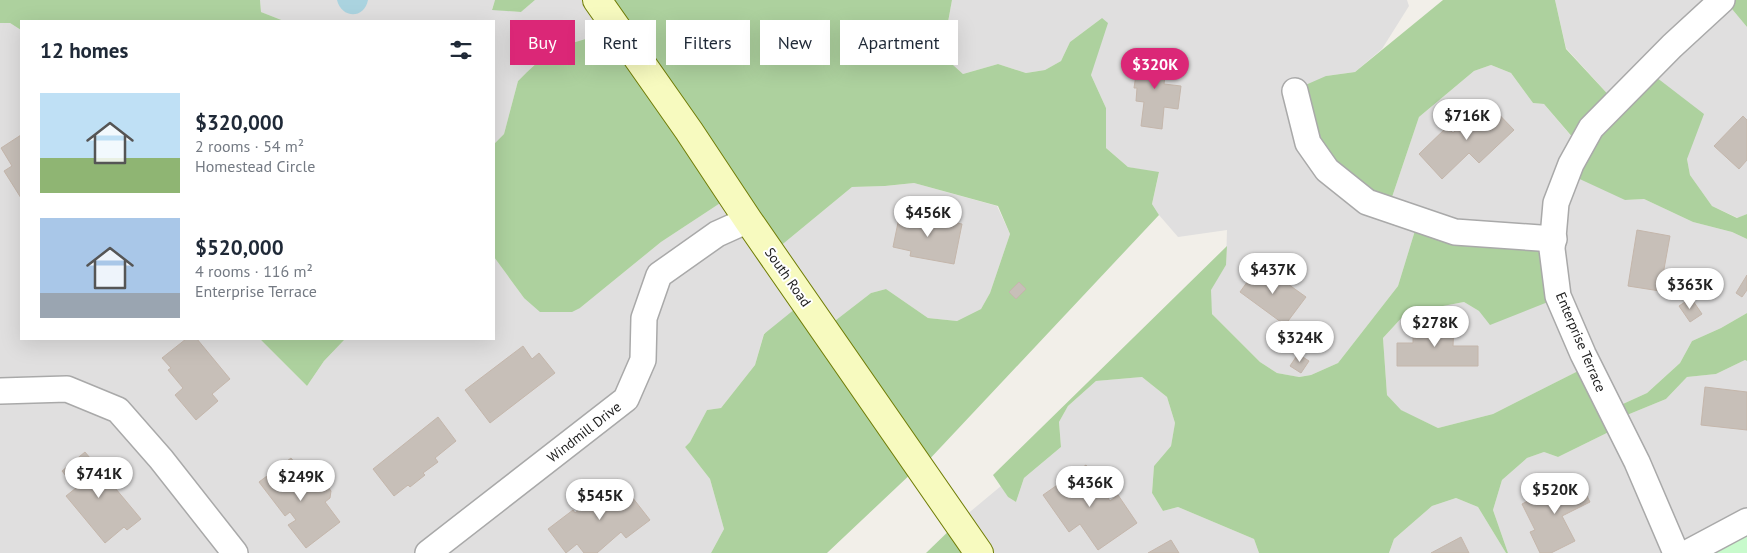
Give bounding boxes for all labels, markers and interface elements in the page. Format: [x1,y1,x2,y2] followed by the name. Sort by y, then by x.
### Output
[510,20,575,65] chip: Buy
[585,20,656,65] chip: Rent
[666,20,750,65] chip: Filters
[760,20,830,65] chip: New
[840,20,958,65] chip: Apartment
[447,36,475,64] icon: filters
[40,37,128,64] text: 12 homes
[1120,48,1190,90] pin: $320K
[1132,54,1178,74] text: $320K
[1432,98,1502,141] pin: $716K
[1444,105,1490,125] text: $716K
[195,109,284,136] text: $320,000
[80,113,140,173] icon: home
[195,136,304,156] text: 2 rooms · 54 m²
[195,156,315,176] text: Homestead Circle
[893,196,963,238] pin: $456K
[905,202,951,222] text: $456K
[195,234,284,261] text: $520,000
[80,238,140,298] icon: home
[761,244,815,310] street label: South Road
[1238,252,1308,295] pin: $437K
[1250,259,1296,279] text: $437K
[195,261,313,281] text: 4 rooms · 116 m²
[1655,268,1725,310] pin: $363K
[1667,274,1713,294] text: $363K
[195,281,317,301] text: Enterprise Terrace
[1552,289,1610,395] street label: Enterprise Terrace
[1400,306,1470,348] pin: $278K
[1412,312,1458,332] text: $278K
[1265,320,1335,363] pin: $324K
[1277,327,1323,347] text: $324K
[543,398,625,466] street label: Windmill Drive
[64,456,134,499] pin: $741K
[266,460,336,502] pin: $249K
[76,463,122,483] text: $741K
[278,466,324,486] text: $249K
[1055,466,1125,508] pin: $436K
[1067,472,1113,492] text: $436K
[1520,472,1590,515] pin: $520K
[565,478,635,521] pin: $545K
[1532,479,1578,499] text: $520K
[577,485,623,505] text: $545K

